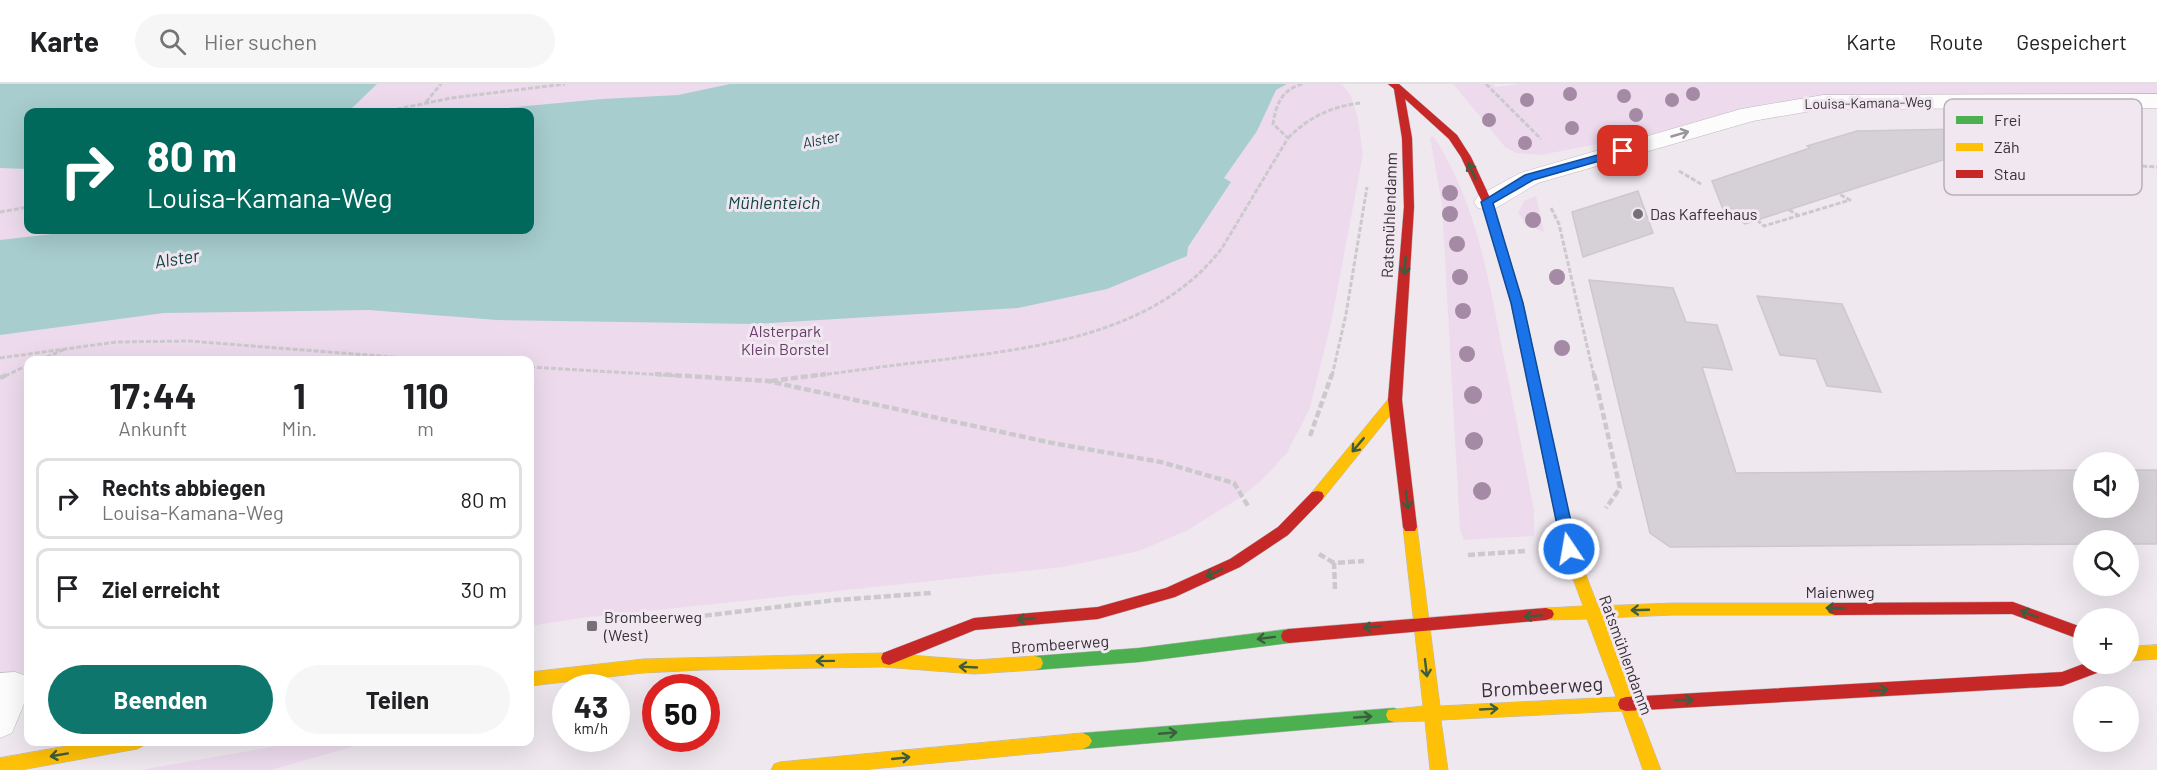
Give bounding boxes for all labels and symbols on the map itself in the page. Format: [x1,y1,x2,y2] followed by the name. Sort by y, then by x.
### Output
[1804,93,1932,112] street label: Louisa-Kamana-Weg
[1944,99,2142,195] legend
[1994,110,2021,129] text: Frei
[1597,125,1648,176] pin
[801,126,842,151] water label: Alster
[1670,128,1689,139] one-way arrow
[1994,137,2020,156] text: Zäh
[1377,152,1400,278] street label: Ratsmühlendamm
[1466,163,1478,181] one-way arrow
[1994,164,2026,183] text: Stau
[728,191,820,213] water label: Mühlenteich
[1650,204,1758,223] place label: Das Kaffeehaus
[1631,207,1645,221] marker: Das Kaffeehaus
[153,244,201,272] water label: Alster
[1399,255,1410,275] one-way arrow
[741,321,829,358] park label: Alsterpark Klein Borstel
[1351,437,1365,452] one-way arrow
[1402,490,1413,510] one-way arrow
[1537,517,1601,581] position arrow
[1205,567,1223,579] one-way arrow
[1805,582,1875,601] street label: Maienweg
[1596,592,1657,717] street label: Ratsmühlendamm
[1825,602,1845,614] one-way arrow
[1630,604,1650,616] one-way arrow
[603,607,702,644] place label: Brombeerweg (West)
[2020,608,2039,619] one-way arrow
[1524,610,1544,621] one-way arrow
[1017,614,1037,625] one-way arrow
[585,619,599,633] marker: Brombeerweg (West)
[1363,622,1383,633] one-way arrow
[1010,631,1110,656] street label: Brombeerweg
[1257,633,1277,644] one-way arrow
[815,655,835,667] one-way arrow
[1420,658,1431,678] one-way arrow
[958,661,978,672] one-way arrow
[1480,671,1604,701] street label: Brombeerweg
[642,674,720,752] speed limit sign: 50
[1868,684,1888,695] one-way arrow
[1673,694,1693,705] one-way arrow
[1479,704,1499,715] one-way arrow
[1352,711,1372,722] one-way arrow
[1158,727,1178,738] one-way arrow
[50,750,69,761] one-way arrow
[890,752,910,763] one-way arrow

